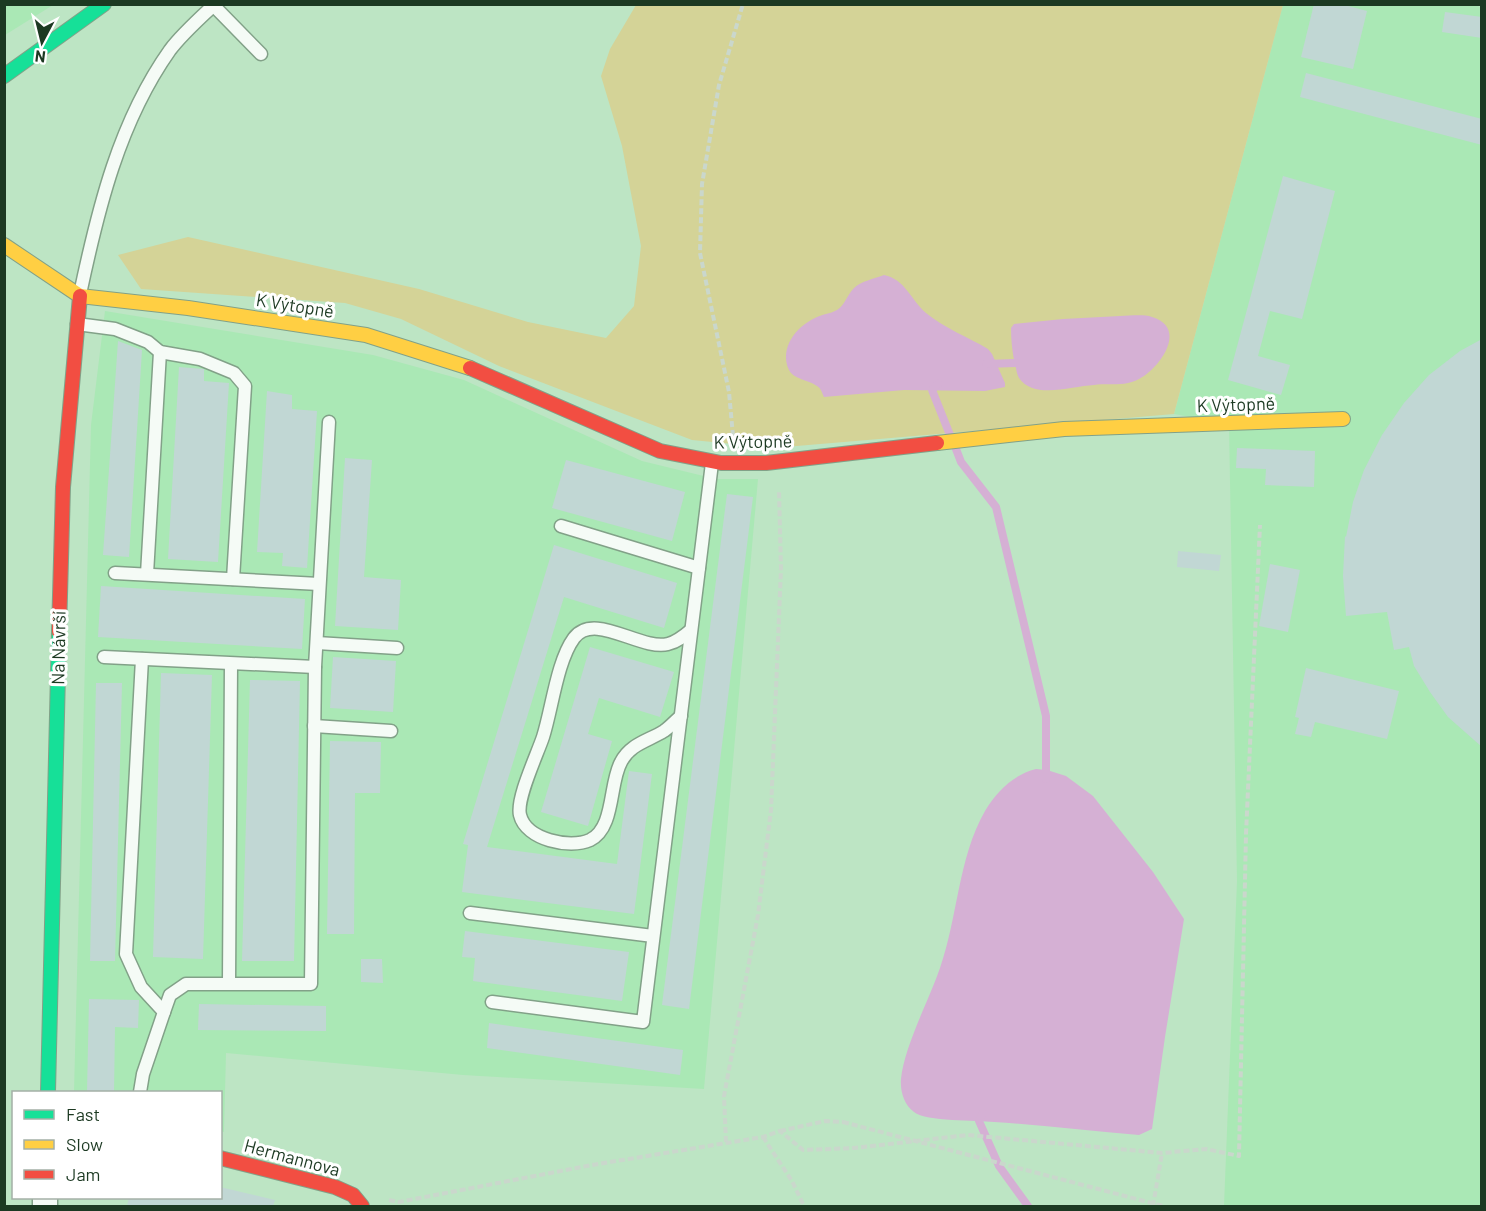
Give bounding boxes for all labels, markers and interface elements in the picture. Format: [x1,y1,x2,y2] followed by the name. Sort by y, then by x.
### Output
[12,12,72,72] north arrow
[34,47,47,67] text: N
[255,288,336,322] street label: K Výtopně
[1196,392,1276,416] street label: K Výtopně
[714,429,792,453] street label: K Výtopně
[46,611,70,685] street label: Na Návrší
[12,1091,222,1199] legend
[66,1103,100,1125] text: Fast
[66,1133,103,1155] text: Slow
[242,1134,343,1180] street label: Hermannova
[66,1163,100,1185] text: Jam

